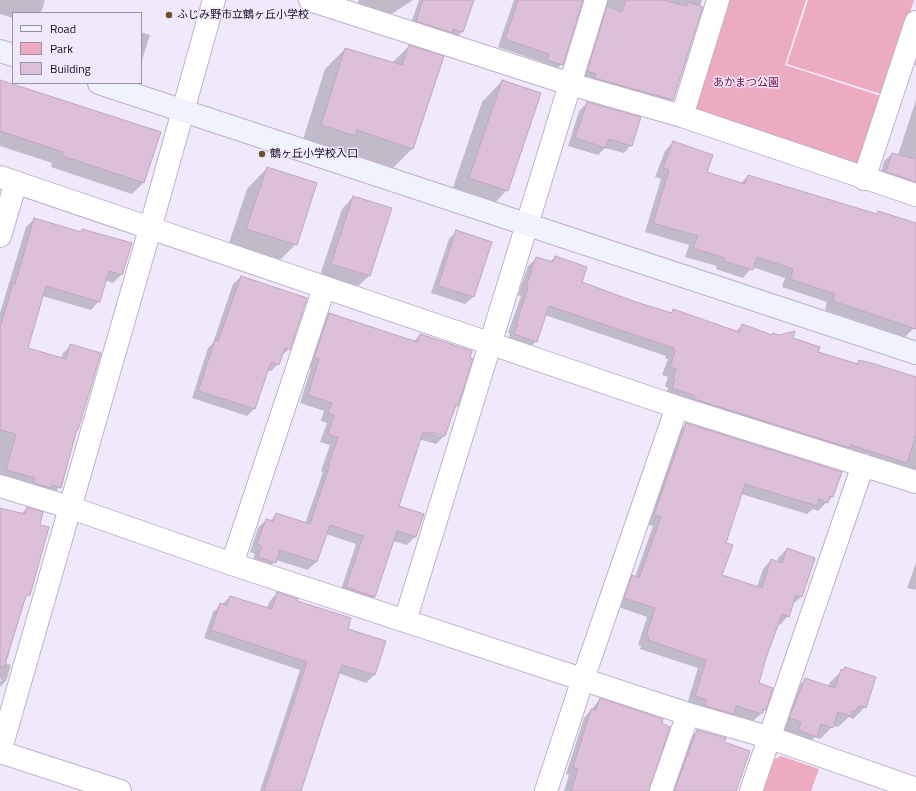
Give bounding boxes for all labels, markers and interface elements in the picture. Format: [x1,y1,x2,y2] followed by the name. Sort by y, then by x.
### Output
[177,8,309,22] place label: ふじみ野市立鶴ヶ丘小学校
[164,10,174,20] marker: ふじみ野市立鶴ヶ丘小学校
[12,12,142,84] legend
[50,19,76,38] text: Road
[50,39,73,58] text: Park
[50,59,91,78] text: Building
[713,76,779,90] park label: あかまつ公園
[270,147,358,161] place label: 鶴ヶ丘小学校入口
[257,149,267,159] marker: 鶴ヶ丘小学校入口

